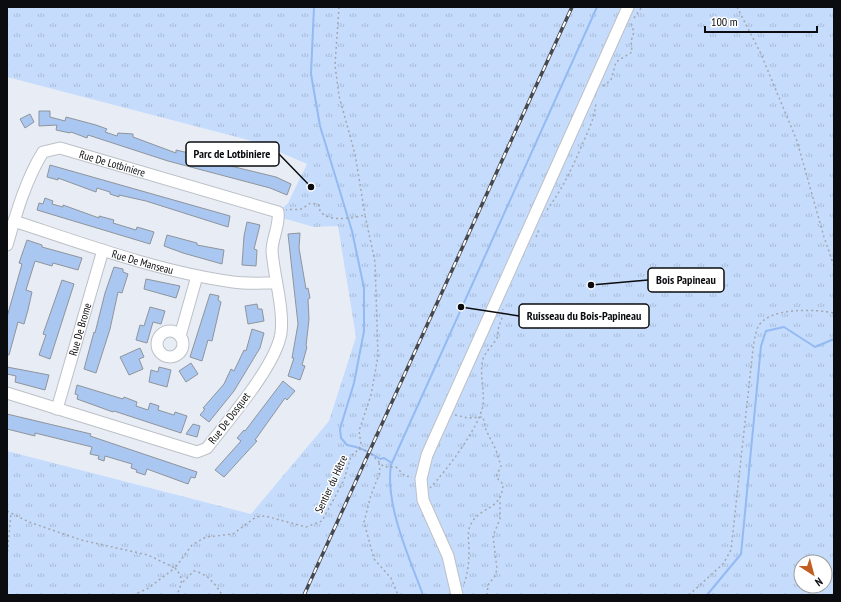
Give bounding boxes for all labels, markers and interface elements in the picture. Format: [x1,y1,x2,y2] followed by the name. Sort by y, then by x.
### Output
[705,8,817,34] scale bar
[711,14,738,29] text: 100 m
[186,142,279,166] callout: Parc de Lotbiniere
[194,146,270,161] text: Parc de Lotbiniere
[78,147,147,180] street label: Rue De Lotbiniere
[110,247,175,277] street label: Rue De Manseau
[648,268,724,292] callout: Bois Papineau
[656,272,716,287] text: Bois Papineau
[66,301,94,357] street label: Rue De Brome
[519,304,649,328] callout: Ruisseau du Bois-Papineau
[527,308,641,323] text: Ruisseau du Bois-Papineau
[205,389,253,447] street label: Rue De Dosquet
[311,452,351,515] street label: Sentier du Hêtre
[793,554,833,594] north arrow
[812,575,825,590] text: N

